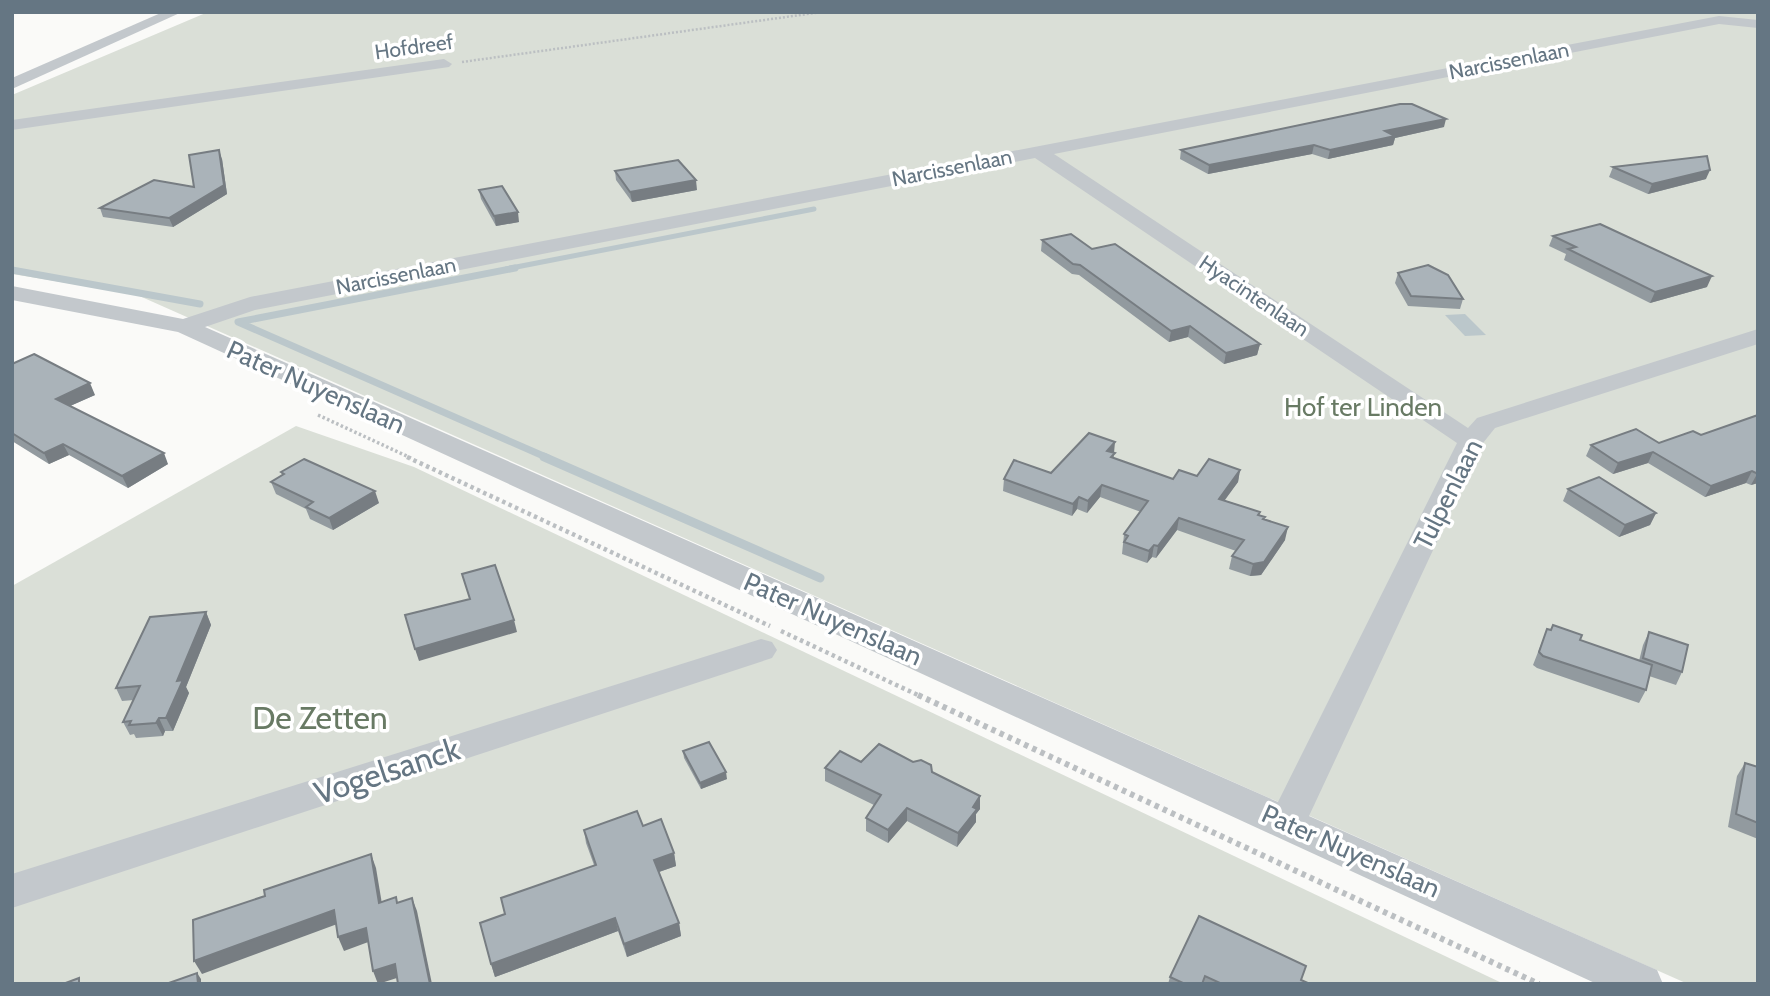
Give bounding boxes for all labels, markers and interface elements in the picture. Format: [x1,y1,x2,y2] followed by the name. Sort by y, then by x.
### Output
[373,29,455,64] street label: Hofdreef
[1447,37,1571,84] street label: Narcissenlaan
[890,144,1014,191] street label: Narcissenlaan
[1195,250,1314,341] street label: Hyacintenlaan
[334,252,458,299] street label: Narcissenlaan
[222,333,410,441] street label: Pater Nuyenslaan
[1284,391,1442,423] park label: Hof ter Linden
[1407,434,1489,554] street label: Tulpenlaan
[739,565,927,673] street label: Pater Nuyenslaan
[252,698,388,737] park label: De Zetten
[309,729,465,812] street label: Vogelsanck
[1257,797,1445,905] street label: Pater Nuyenslaan

